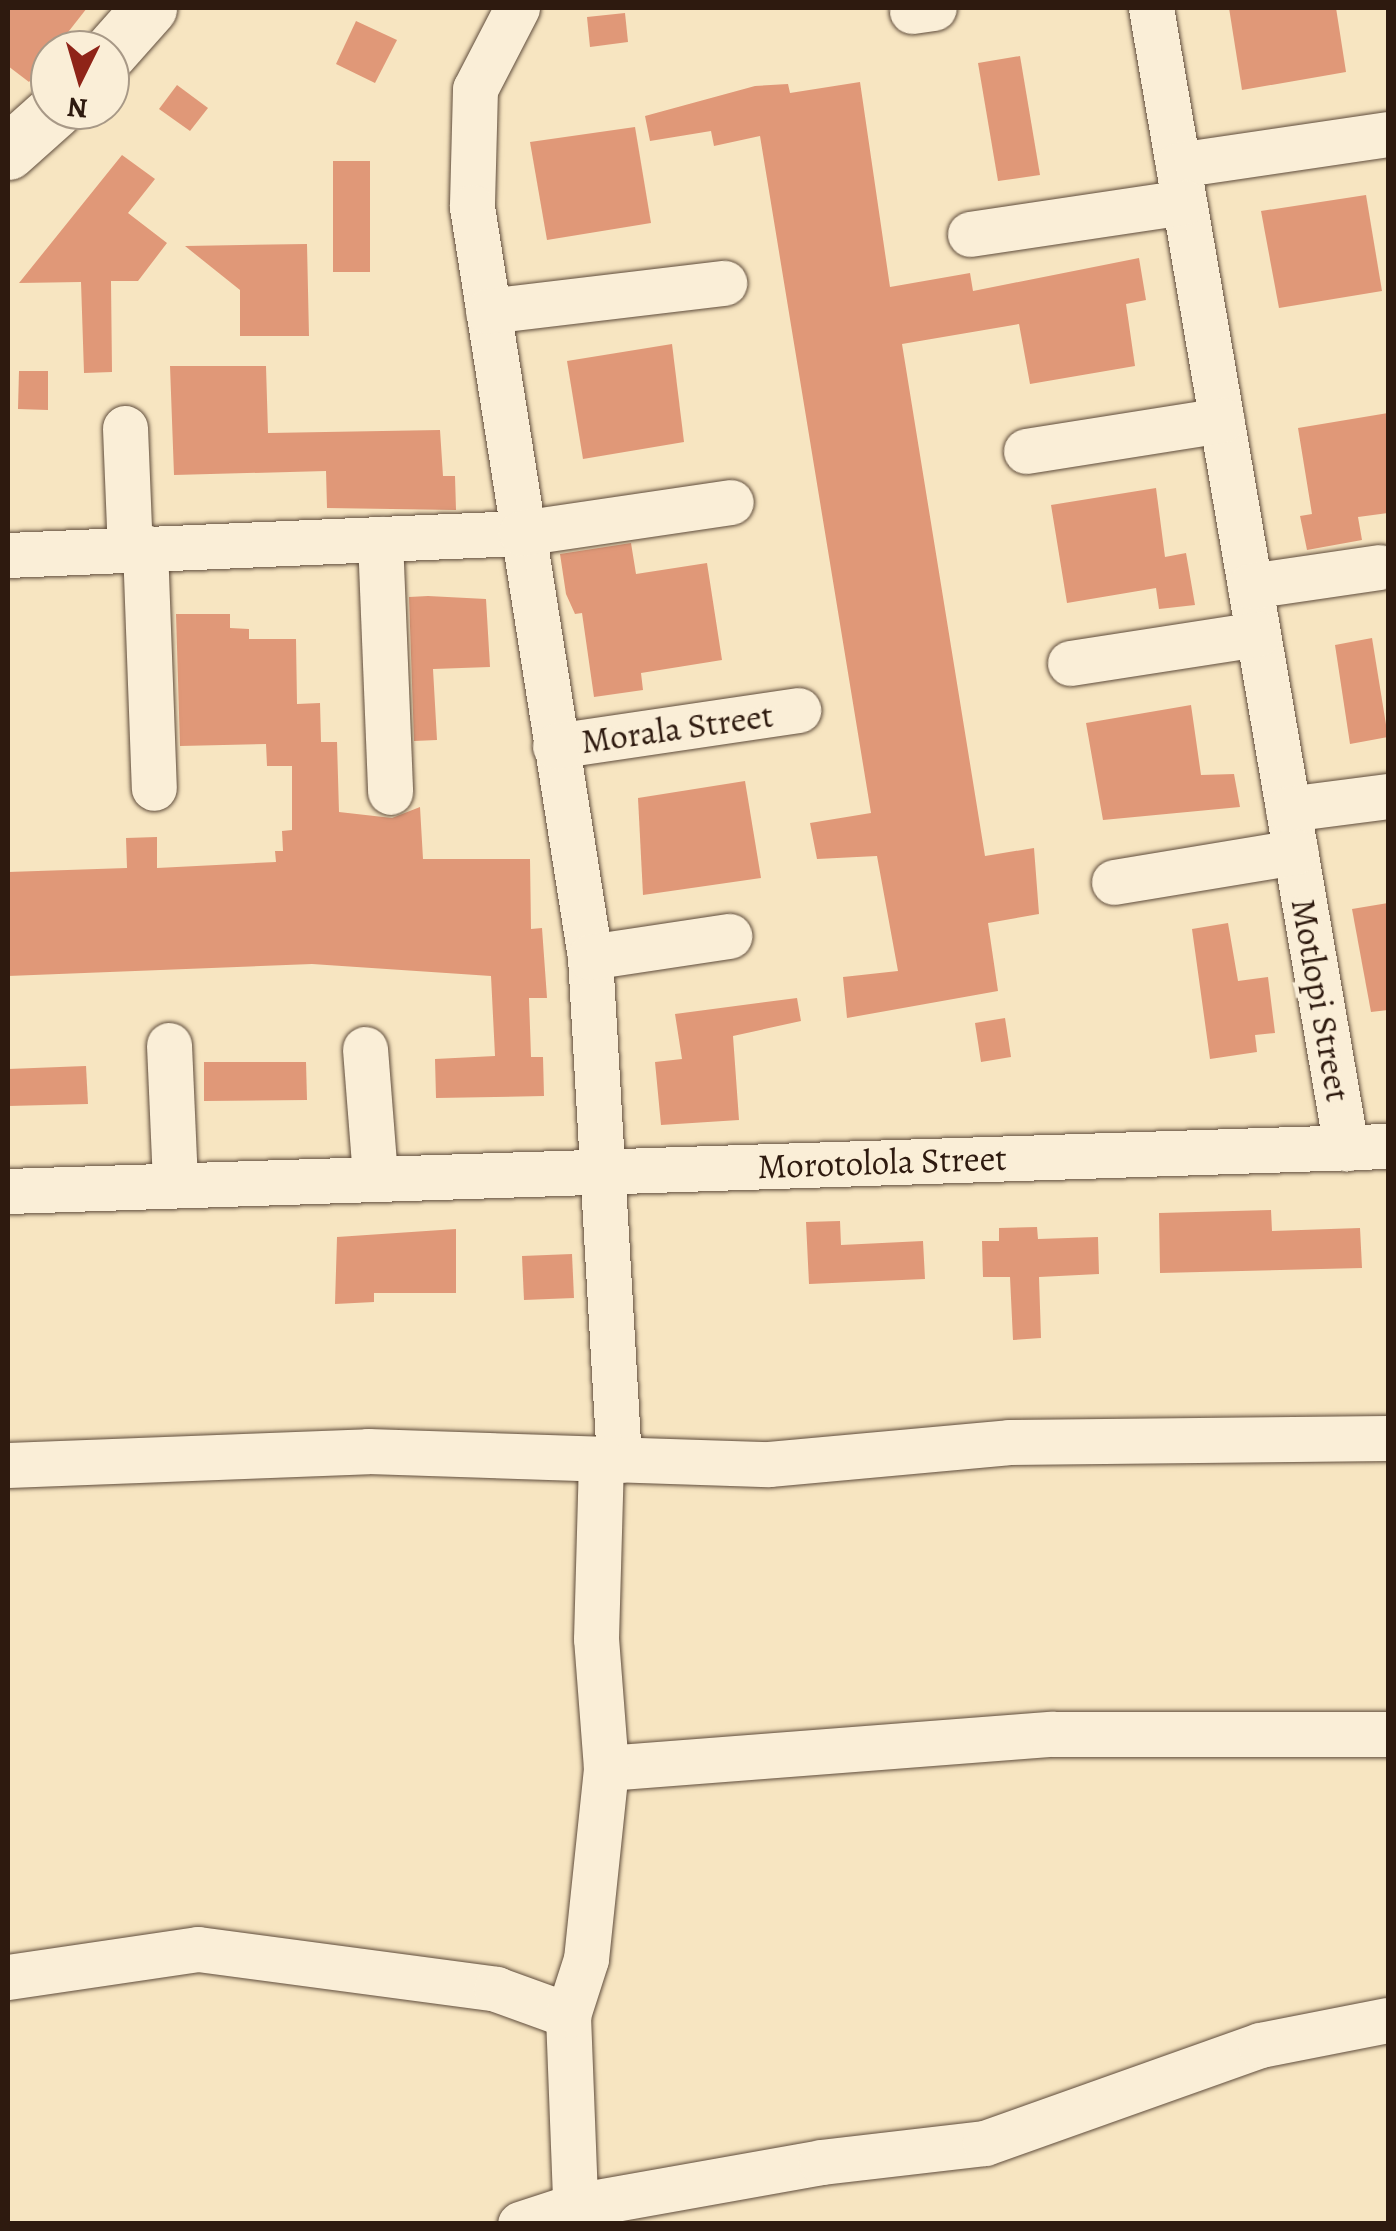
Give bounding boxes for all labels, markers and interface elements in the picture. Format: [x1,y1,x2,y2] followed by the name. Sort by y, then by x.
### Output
[30,30,130,130] north arrow
[66,88,89,128] text: N
[578,694,776,762] street label: Morala Street
[1282,895,1360,1105] street label: Motlopi Street
[757,1137,1007,1187] street label: Morotolola Street

